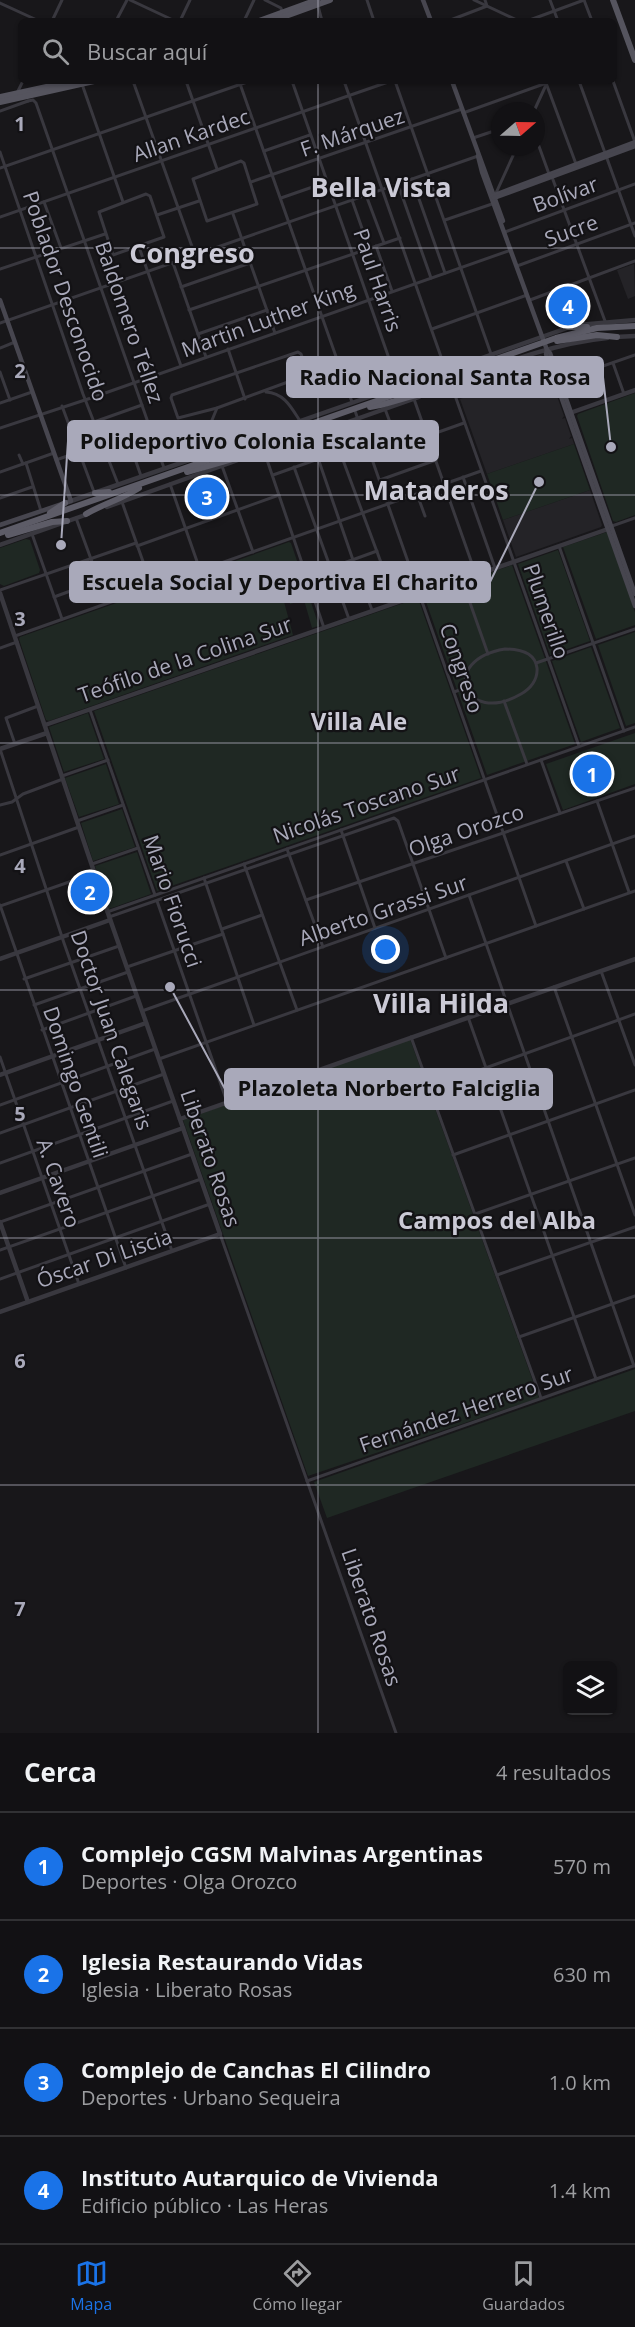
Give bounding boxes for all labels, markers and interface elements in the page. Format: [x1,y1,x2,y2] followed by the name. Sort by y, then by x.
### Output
[18,18,617,84] search box
[39,35,72,68] icon: search
[87,36,207,66] text: Buscar aquí
[296,101,408,163] street label: F. Márquez
[129,102,253,168] street label: Allan Kardec
[491,102,545,156] north arrow
[14,110,26,137] text: 1
[310,168,452,205] district label: Bella Vista
[528,169,602,219] street label: Bolívar
[17,187,115,405] street label: Poblador Desconocido
[540,207,602,253] street label: Sucre
[347,225,409,335] street label: Paul Harris
[129,234,255,271] district label: Congreso
[89,237,171,407] street label: Baldomero Téllez
[177,275,359,363] street label: Martin Luther King
[548,284,588,328] pin: 4
[14,357,26,384] text: 2
[287,357,603,397] callout: Radio Nacional Santa Rosa
[299,361,591,391] text: Radio Nacional Santa Rosa
[68,421,438,461] callout: Polideportivo Colonia Escalante
[80,425,426,455] text: Polideportivo Colonia Escalante
[363,471,509,508] district label: Mataderos
[188,474,226,520] pin: 3
[518,560,576,662] street label: Plumerillo
[70,562,490,602] callout: Escuela Social y Deportiva El Charito
[82,566,478,596] text: Escuela Social y Deportiva El Charito
[14,605,26,632] text: 3
[75,609,296,709] street label: Teófilo de la Colina Sur
[434,619,490,717] street label: Congreso
[311,704,407,737] district label: Villa Ale
[572,752,612,796] pin: 1
[269,759,464,849] street label: Nicolás Toscano Sur
[405,797,527,863] street label: Olga Orozco
[137,831,209,971] street label: Mario Fiorucci
[14,852,26,879] text: 4
[295,868,471,952] street label: Alberto Grassi Sur
[70,870,110,914] pin: 2
[65,926,159,1134] street label: Doctor Juan Calegaris
[371,935,400,964] your location
[373,984,509,1021] district label: Villa Hilda
[37,1003,115,1161] street label: Domingo Gentili
[225,1069,552,1109] callout: Plazoleta Norberto Falciglia
[238,1072,540,1102] text: Plazoleta Norberto Falciglia
[174,1085,248,1231] street label: Liberato Rosas
[14,1100,26,1127] text: 5
[31,1135,87,1231] street label: A. Cavero
[398,1203,596,1236] district label: Campos del Alba
[33,1222,175,1294] street label: Óscar Di Liscia
[14,1347,26,1374] text: 6
[355,1359,577,1459] street label: Fernández Herrero Sur
[335,1544,409,1690] street label: Liberato Rosas
[14,1595,26,1622] text: 7
[563,1661,617,1715] map controls
[563,1661,617,1715] button: layers
[24,1754,97,1790] text: Cerca
[496,1759,611,1786] text: 4 resultados
[81,1838,483,1868] text: Complejo CGSM Malvinas Argentinas
[38,1853,49,1880] text: 1
[553,1853,611,1880] text: 570 m
[81,1868,297,1895] text: Deportes · Olga Orozco
[81,1946,363,1976] text: Iglesia Restaurando Vidas
[38,1961,49,1988] text: 2
[553,1961,611,1988] text: 630 m
[81,1976,292,2003] text: Iglesia · Liberato Rosas
[81,2054,431,2084] text: Complejo de Canchas El Cilindro
[38,2069,49,2096] text: 3
[549,2069,611,2096] text: 1.0 km
[81,2084,341,2111] text: Deportes · Urbano Sequeira
[81,2162,439,2192] text: Instituto Autarquico de Vivienda
[38,2177,49,2204] text: 4
[549,2177,611,2204] text: 1.4 km
[81,2192,328,2219] text: Edificio público · Las Heras
[70,2257,112,2315] tab: Mapa
[252,2257,342,2315] tab: Cómo llegar
[482,2257,565,2315] tab: Guardados

